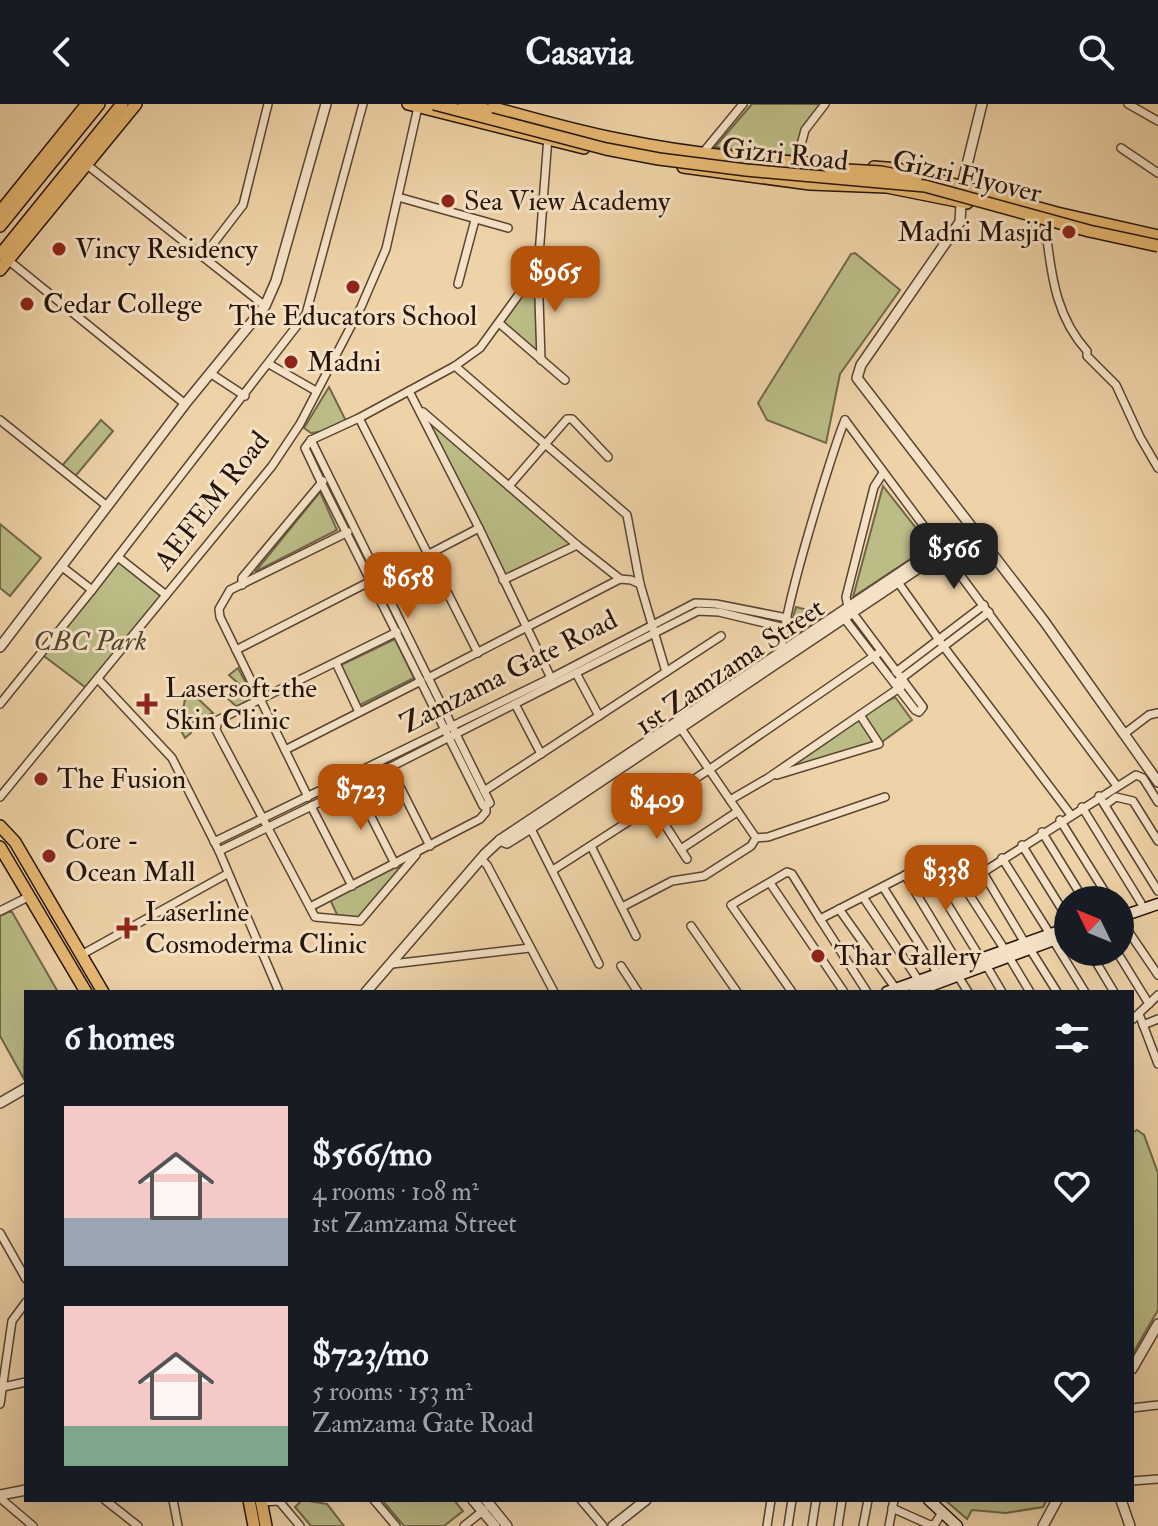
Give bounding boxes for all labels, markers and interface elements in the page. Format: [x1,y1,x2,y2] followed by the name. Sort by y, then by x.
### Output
[40,30,84,74] icon: back
[525,30,633,75] text: Casavia
[1074,30,1118,74] icon: search
[720,131,850,179] street label: Gizri Road
[889,143,1046,211] street label: Gizri Flyover
[464,184,671,219] place label: Sea View Academy
[439,192,457,210] marker: Sea View Academy
[897,215,1053,250] place label: Madni Masjid
[1060,223,1078,241] marker: Madni Masjid
[75,232,259,267] place label: Vincy Residency
[50,240,68,258] marker: Vincy Residency
[508,246,602,314] pin: $965
[529,256,581,288] text: $965
[344,278,362,296] marker: The Educators School
[43,287,202,322] place label: Cedar College
[18,295,36,313] marker: Cedar College
[229,299,477,334] place label: The Educators School
[307,345,381,380] place label: Madni
[282,353,300,371] marker: Madni
[146,424,277,578] street label: AEFEM Road
[907,523,1001,591] pin: $566
[928,533,980,565] text: $566
[361,552,455,620] pin: $658
[382,562,434,594] text: $658
[629,591,831,743] street label: 1st Zamzama Street
[395,602,623,742] street label: Zamzama Gate Road
[33,624,147,659] park label: CBC Park
[165,671,317,738] place label: Lasersoft-the Skin Clinic
[136,693,158,715] marker: Lasersoft-the Skin Clinic
[57,762,186,797] place label: The Fusion
[314,764,408,832] pin: $723
[32,770,50,788] marker: The Fusion
[610,773,704,841] pin: $409
[336,774,386,806] text: $723
[629,783,685,815] text: $409
[65,823,195,890] place label: Core - Ocean Mall
[899,845,993,913] pin: $338
[40,847,58,865] marker: Core - Ocean Mall
[923,855,969,887] text: $338
[1054,886,1134,966] north arrow
[1054,886,1134,966] map controls
[145,895,367,962] place label: Laserline Cosmoderma Clinic
[116,917,138,939] marker: Laserline Cosmoderma Clinic
[834,939,982,974] place label: Thar Gallery
[809,947,827,965] marker: Thar Gallery
[1050,1016,1094,1060] icon: filters
[64,1017,175,1060] text: 6 homes
[312,1133,432,1176] text: $566/mo
[128,1138,224,1234] icon: home
[1050,1164,1094,1208] icon: heart
[312,1176,479,1208] text: 4 rooms · 108 m²
[312,1208,517,1240] text: 1st Zamzama Street
[312,1333,429,1376] text: $723/mo
[128,1338,224,1434] icon: home
[1050,1364,1094,1408] icon: heart
[312,1376,472,1408] text: 5 rooms · 153 m²
[312,1408,534,1440] text: Zamzama Gate Road

